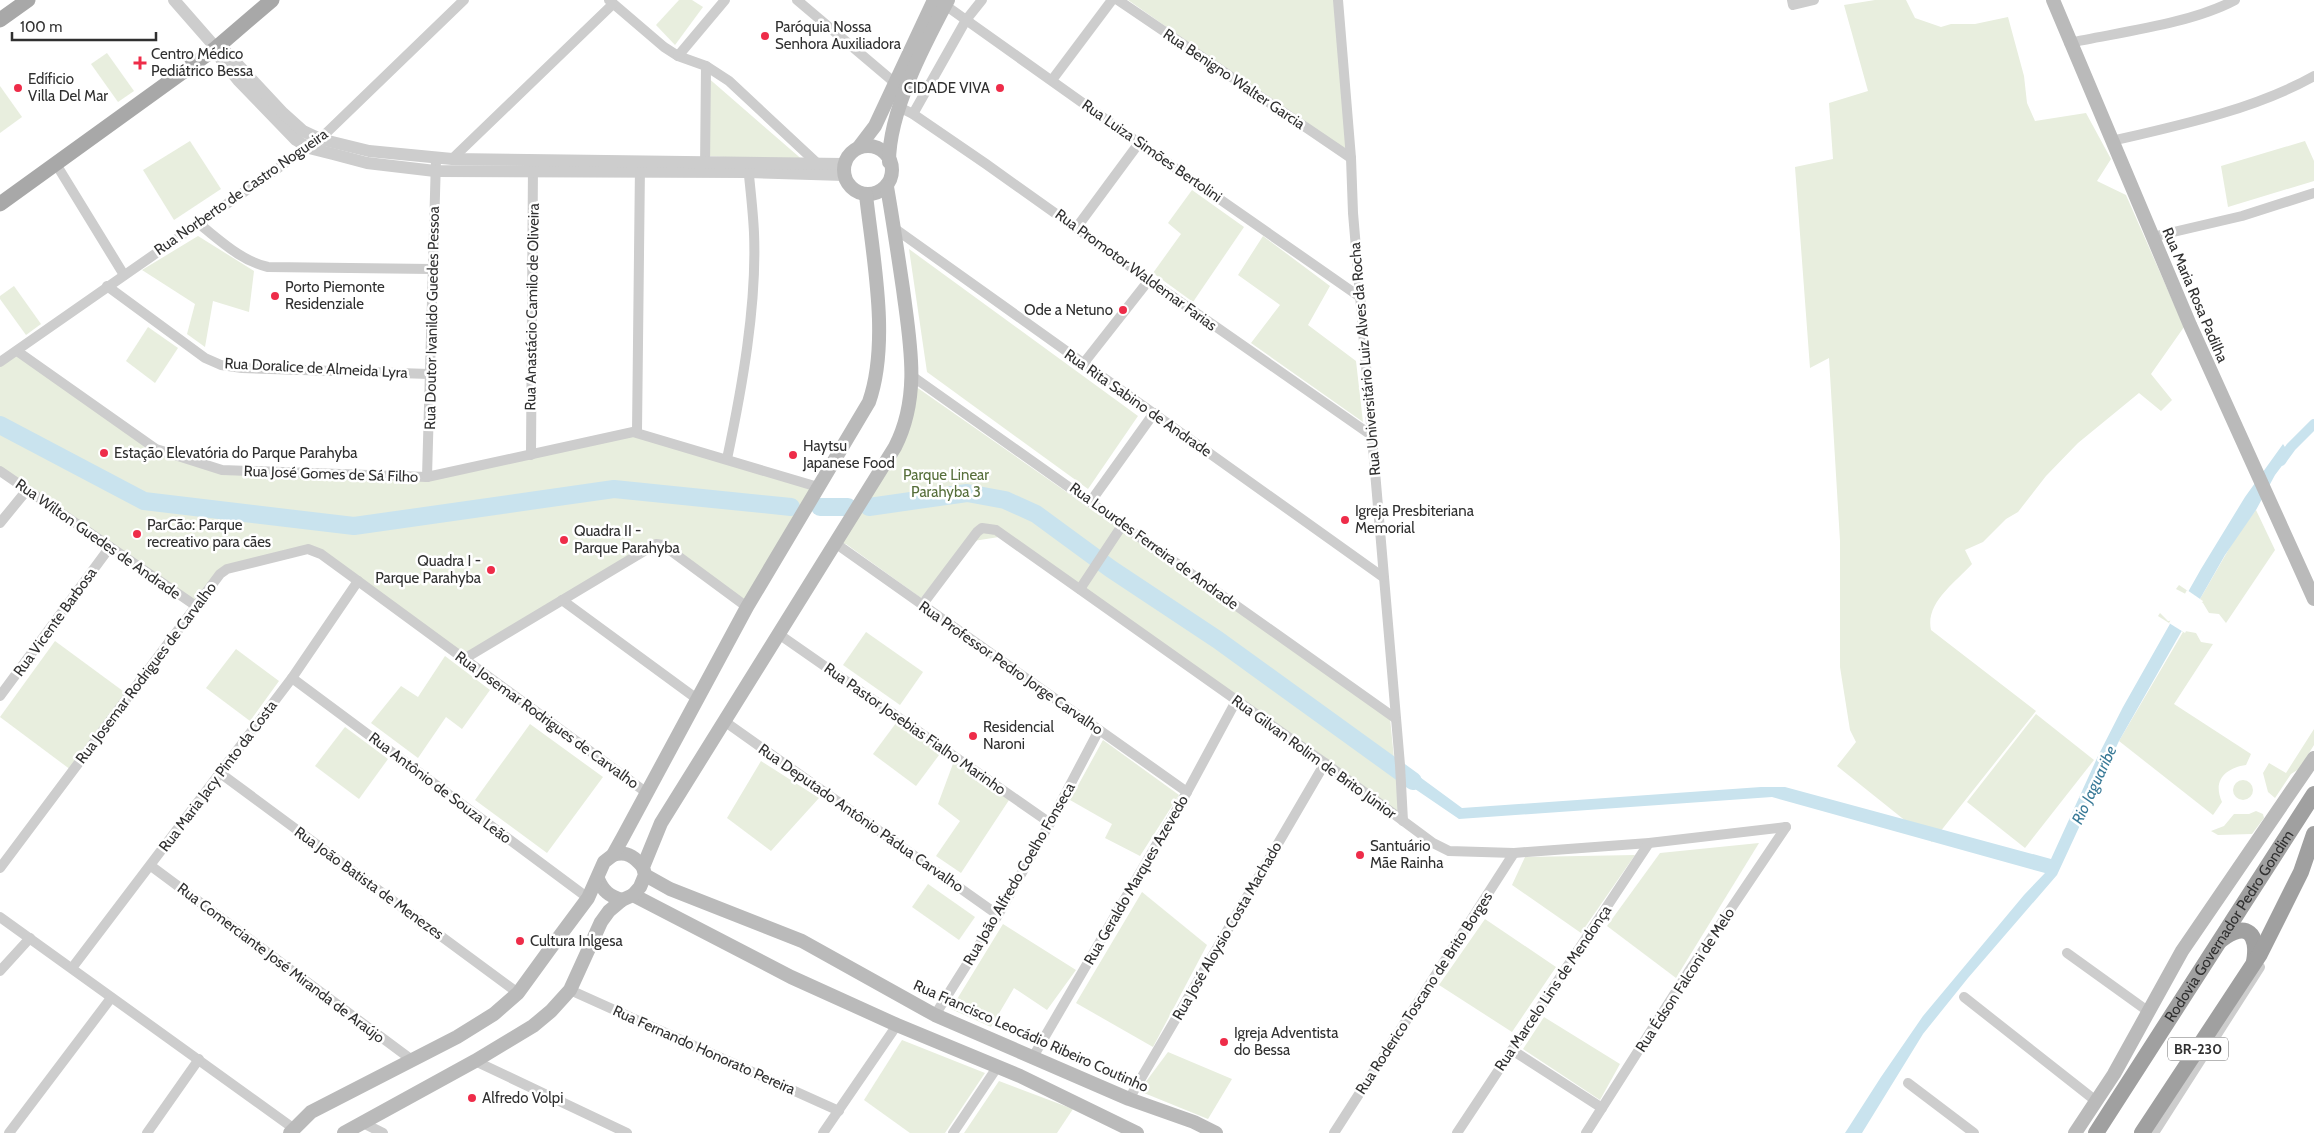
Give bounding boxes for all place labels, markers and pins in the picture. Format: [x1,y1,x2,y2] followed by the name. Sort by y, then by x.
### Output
[775,18,902,53] place label: Paróquia Nossa Senhora Auxiliadora
[759,30,771,42] marker: Paróquia Nossa Senhora Auxiliadora
[151,45,254,80] place label: Centro Médico Pediátrico Bessa
[133,56,147,70] marker: Centro Médico Pediátrico Bessa
[28,70,108,105] place label: Edíficio Villa Del Mar
[904,79,991,97] place label: CIDADE VIVA
[12,82,24,94] marker: Edíficio Villa Del Mar
[994,82,1006,94] marker: CIDADE VIVA
[285,278,385,313] place label: Porto Piemonte Residenziale
[269,290,281,302] marker: Porto Piemonte Residenziale
[1024,301,1113,319] place label: Ode a Netuno
[1117,304,1129,316] marker: Ode a Netuno
[802,437,895,472] place label: Haytsu Japanese Food
[114,444,358,462] place label: Estação Elevatória do Parque Parahyba
[98,447,110,459] marker: Estação Elevatória do Parque Parahyba
[787,449,799,461] marker: Haytsu Japanese Food
[1355,502,1475,537] place label: Igreja Presbiteriana Memorial
[1339,514,1351,526] marker: Igreja Presbiteriana Memorial
[147,516,271,551] place label: ParCão: Parque recreativo para cães
[574,522,681,557] place label: Quadra II - Parque Parahyba
[131,528,143,540] marker: ParCão: Parque recreativo para cães
[558,534,570,546] marker: Quadra II - Parque Parahyba
[375,552,482,587] place label: Quadra I - Parque Parahyba
[485,564,497,576] marker: Quadra I - Parque Parahyba
[983,718,1054,753] place label: Residencial Naroni
[967,730,979,742] marker: Residencial Naroni
[1370,837,1444,872] place label: Santuário Mãe Rainha
[1354,849,1366,861] marker: Santuário Mãe Rainha
[530,932,623,950] place label: Cultura Inlgesa
[514,935,526,947] marker: Cultura Inlgesa
[1234,1024,1339,1059] place label: Igreja Adventista do Bessa
[1218,1036,1230,1048] marker: Igreja Adventista do Bessa
[482,1089,563,1107] place label: Alfredo Volpi
[466,1092,478,1104] marker: Alfredo Volpi

